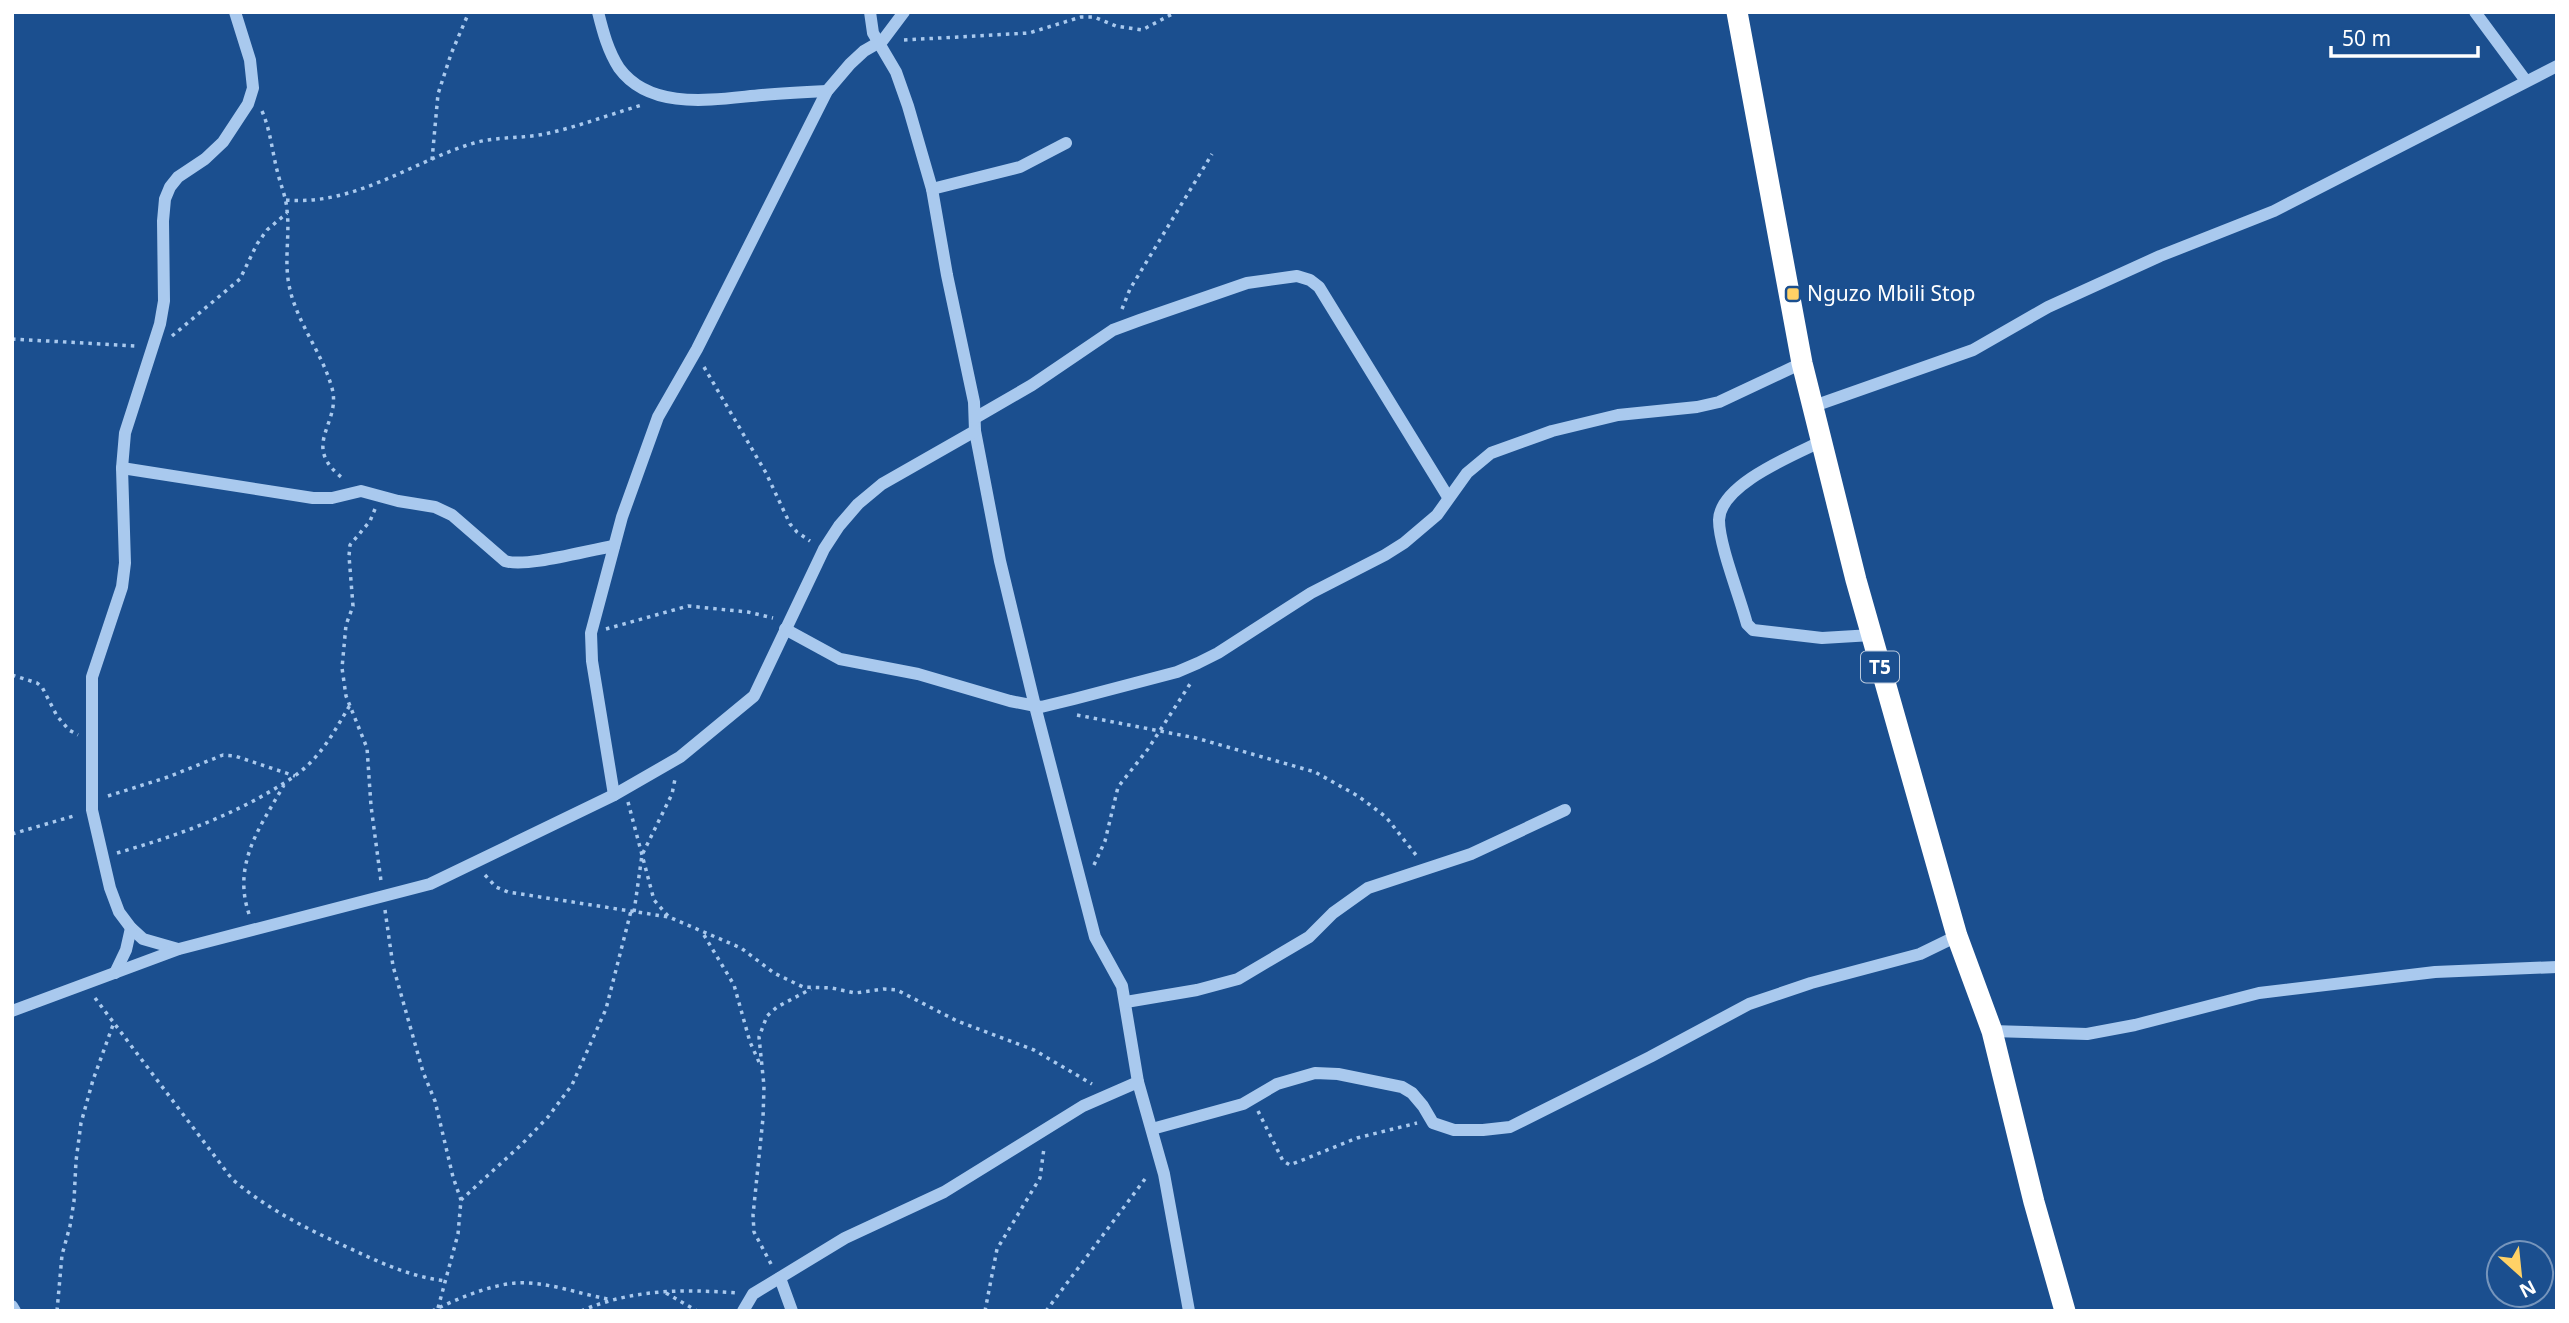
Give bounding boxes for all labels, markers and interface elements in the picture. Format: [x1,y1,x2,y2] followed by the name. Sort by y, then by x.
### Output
[2331,14,2478,58] scale bar
[2342,24,2391,52] text: 50 m
[1807,279,1975,307] place label: Nguzo Mbili Stop
[1785,286,1801,302] marker: Nguzo Mbili Stop
[1861,652,1899,682] road number: T5
[2485,1239,2555,1309] north arrow
[2515,1274,2541,1304] text: N

